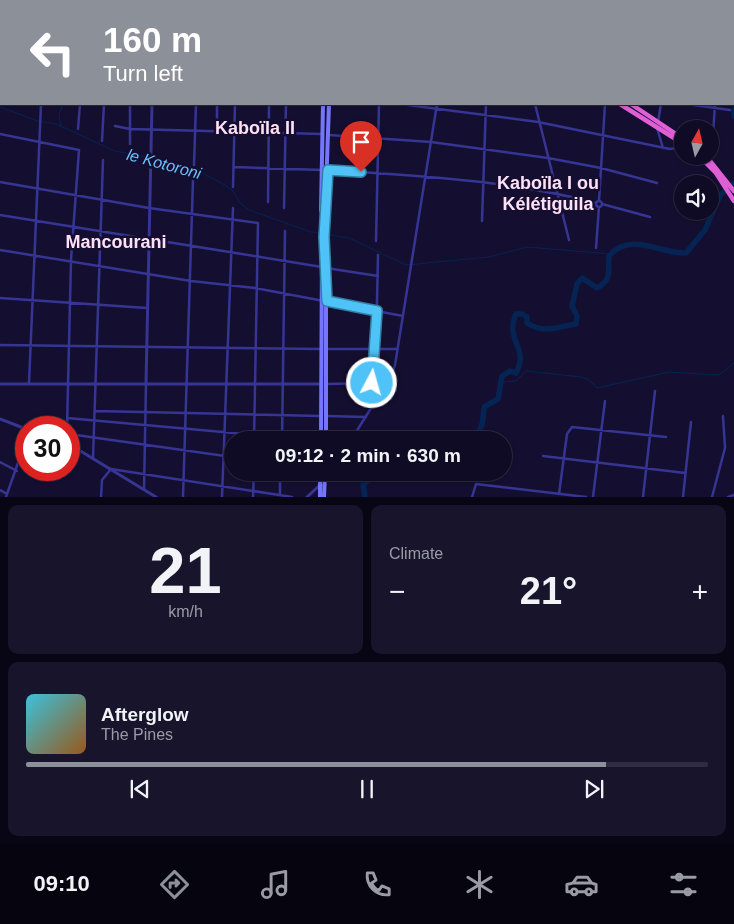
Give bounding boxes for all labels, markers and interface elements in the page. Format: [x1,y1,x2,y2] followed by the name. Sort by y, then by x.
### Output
[20,20,85,85] icon: left
[103,20,202,59] text: 160 m
[103,61,183,86] text: Turn left
[215,118,295,138] district label: Kaboïla II
[674,120,719,165] north arrow
[674,120,719,220] map controls
[340,121,382,172] pin
[347,128,375,156] icon: arrive
[125,146,204,182] water label: le Kotoroni
[497,173,599,214] district label: Kaboïla I ou Kélétiguila
[674,175,719,220] button: sound
[65,232,167,252] district label: Mancourani
[345,356,397,408] position arrow
[15,416,80,481] speed limit sign: 30
[275,445,461,466] text: 09:12 · 2 min · 630 m
[149,534,222,607] text: 21
[389,545,443,562] text: Climate
[520,570,577,612] text: 21°
[389,576,405,607] text: −
[692,576,708,607] text: +
[168,603,203,620] text: km/h
[101,704,189,725] text: Afterglow
[101,726,173,743] text: The Pines
[126,775,154,803] icon: previous
[353,775,381,803] icon: pause
[580,775,608,803] icon: next
[157,867,192,902] icon: directions
[258,867,293,902] icon: music
[360,867,395,902] icon: phone
[462,867,497,902] icon: climate
[564,867,599,902] icon: car
[666,867,701,902] icon: filters
[33,871,90,896] text: 09:10

